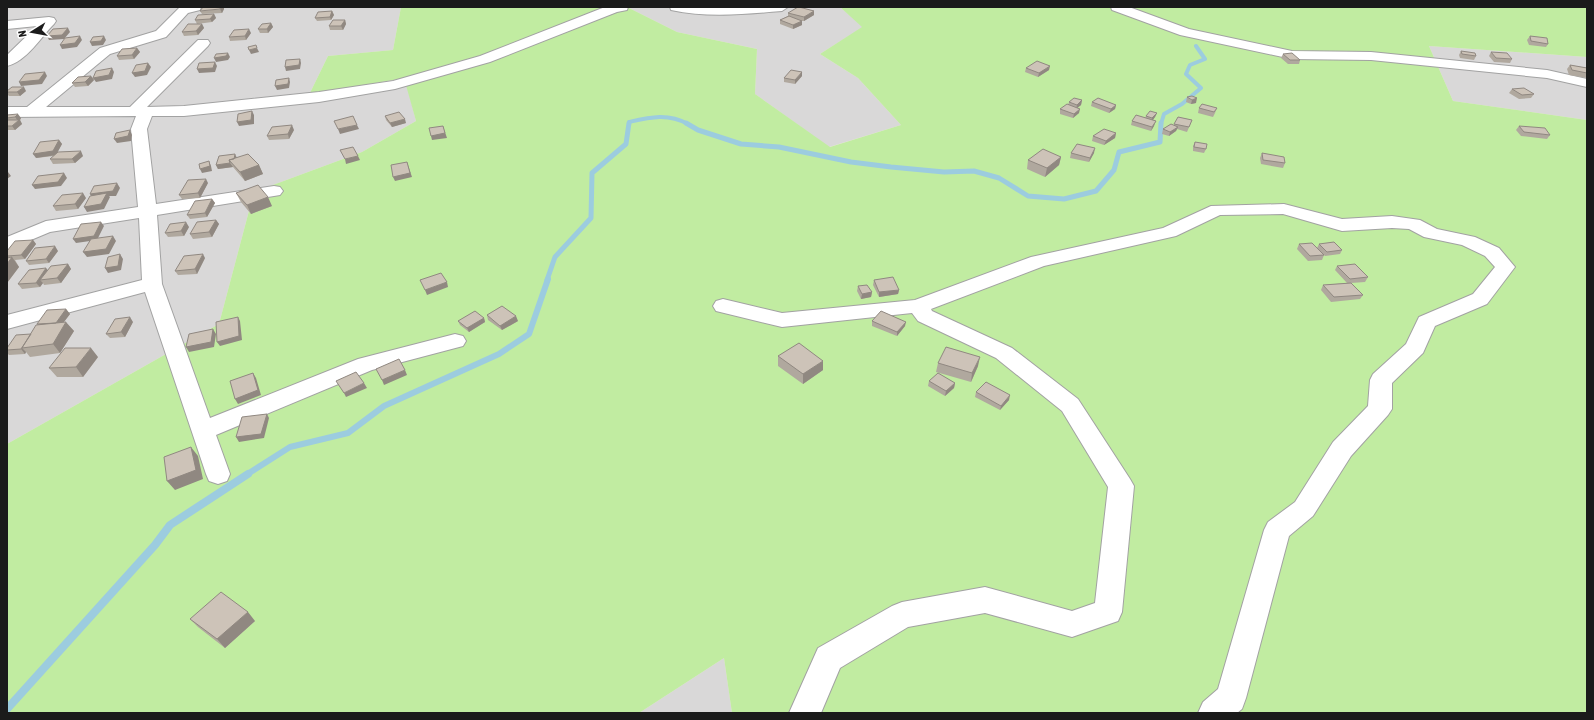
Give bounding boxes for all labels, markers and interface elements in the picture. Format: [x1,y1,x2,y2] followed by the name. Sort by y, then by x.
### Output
[12,12,52,52] north arrow
[16,30,29,38] text: N

